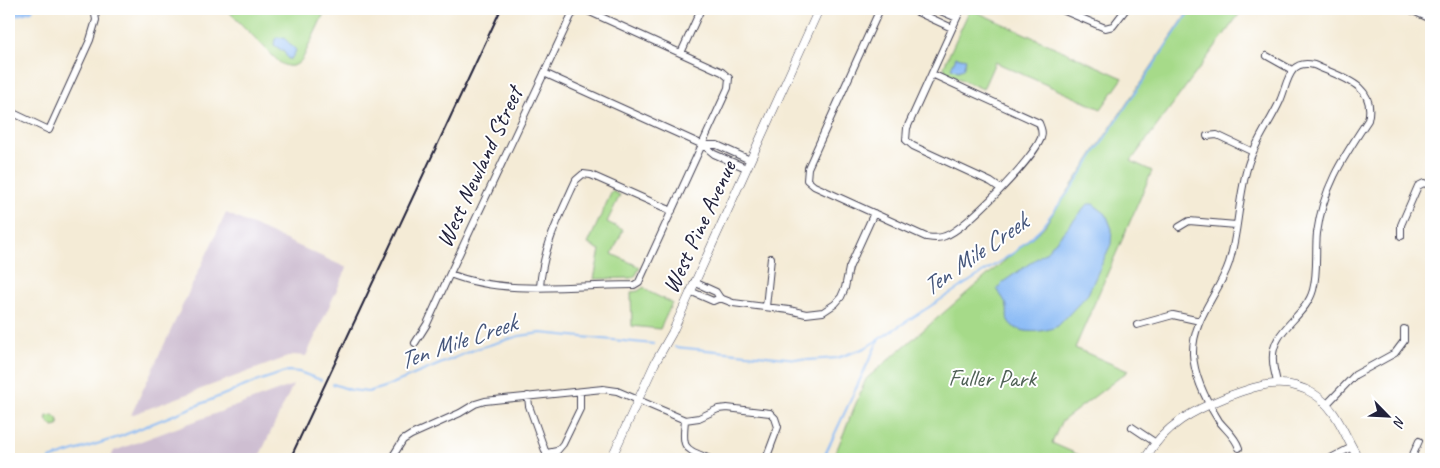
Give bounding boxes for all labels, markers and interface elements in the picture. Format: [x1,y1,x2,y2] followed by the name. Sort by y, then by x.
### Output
[429,79,530,252] street label: West Newland Street
[655,154,744,298] street label: West Pine Avenue
[915,204,1038,303] water label: Ten Mile Creek
[394,305,525,377] water label: Ten Mile Creek
[948,363,1038,393] park label: Fuller Park
[1362,390,1412,440] north arrow
[1389,414,1409,431] text: N

